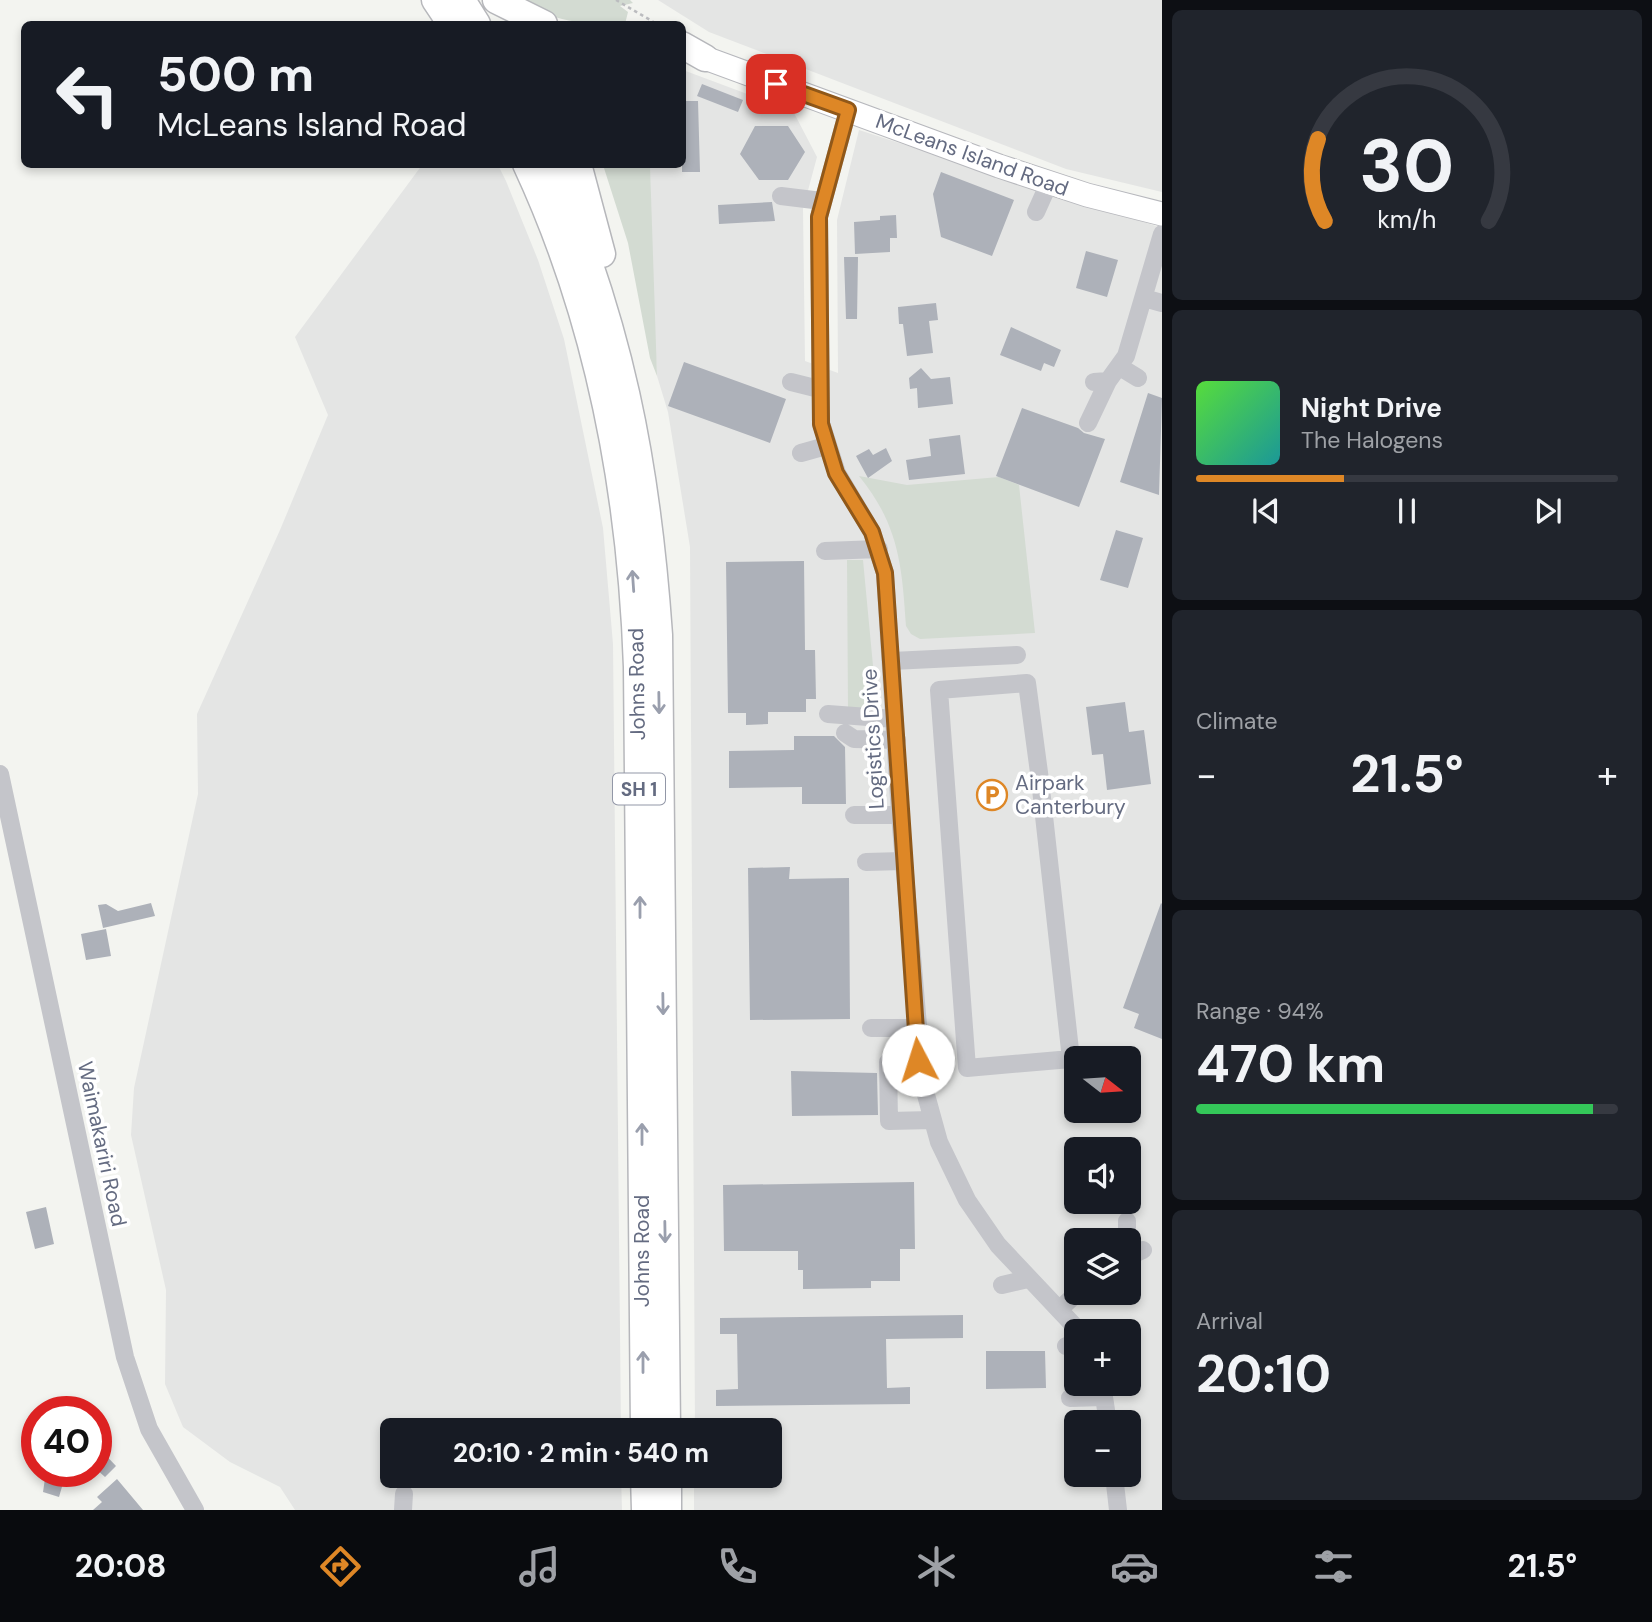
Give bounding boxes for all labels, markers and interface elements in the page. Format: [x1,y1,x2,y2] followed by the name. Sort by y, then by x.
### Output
[157,42,314,106] text: 500 m
[42,49,133,140] icon: left
[746,54,806,114] pin
[757,65,795,103] icon: arrive
[157,104,466,146] text: McLeans Island Road
[872,107,1072,203] street label: McLeans Island Road
[1359,119,1455,214] text: 30
[1377,203,1437,236] text: km/h
[1301,391,1442,425] text: Night Drive
[1301,425,1443,455] text: The Halogens
[1247,492,1285,530] icon: previous
[1388,492,1426,530] icon: pause
[1529,492,1567,530] icon: next
[627,570,640,593] one-way arrow
[622,628,652,740] street label: Johns Road
[855,668,891,810] street label: Logistics Drive
[653,691,666,714] one-way arrow
[1196,706,1278,736] text: Climate
[1350,740,1464,808] text: 21.5°
[1196,750,1217,800] text: −
[1597,750,1618,800] text: +
[1015,769,1126,821] place label: Airpark Canterbury
[613,774,665,804] road number: SH 1
[975,778,1009,812] parking icon: Airpark Canterbury
[633,895,647,918] one-way arrow
[656,992,669,1015] one-way arrow
[1196,996,1324,1026] text: Range · 94%
[881,1023,955,1097] position arrow
[1196,1030,1385,1098] text: 470 km
[1064,1046,1141,1124] north arrow
[1064,1046,1141,1487] map controls
[71,1059,133,1229] street label: Waimakariri Road
[635,1123,648,1146] one-way arrow
[1064,1137,1141,1214] button: sound
[628,1195,656,1307] street label: Johns Road
[658,1220,672,1243] one-way arrow
[1064,1228,1141,1305] button: layers
[1196,1306,1263,1336] text: Arrival
[1064,1319,1141,1396] button: +
[1196,1340,1331,1408] text: 20:10
[636,1350,650,1373] one-way arrow
[21,1396,112,1487] speed limit sign: 40
[1064,1410,1141,1487] button: −
[453,1436,709,1470] text: 20:10 · 2 min · 540 m
[316,1542,365,1591] icon: directions
[515,1542,564,1591] icon: music
[713,1542,762,1591] icon: phone
[912,1542,961,1591] icon: climate
[1110,1542,1159,1591] icon: car
[1309,1542,1358,1591] icon: filters
[75,1545,167,1587] text: 20:08
[1508,1545,1577,1587] text: 21.5°

